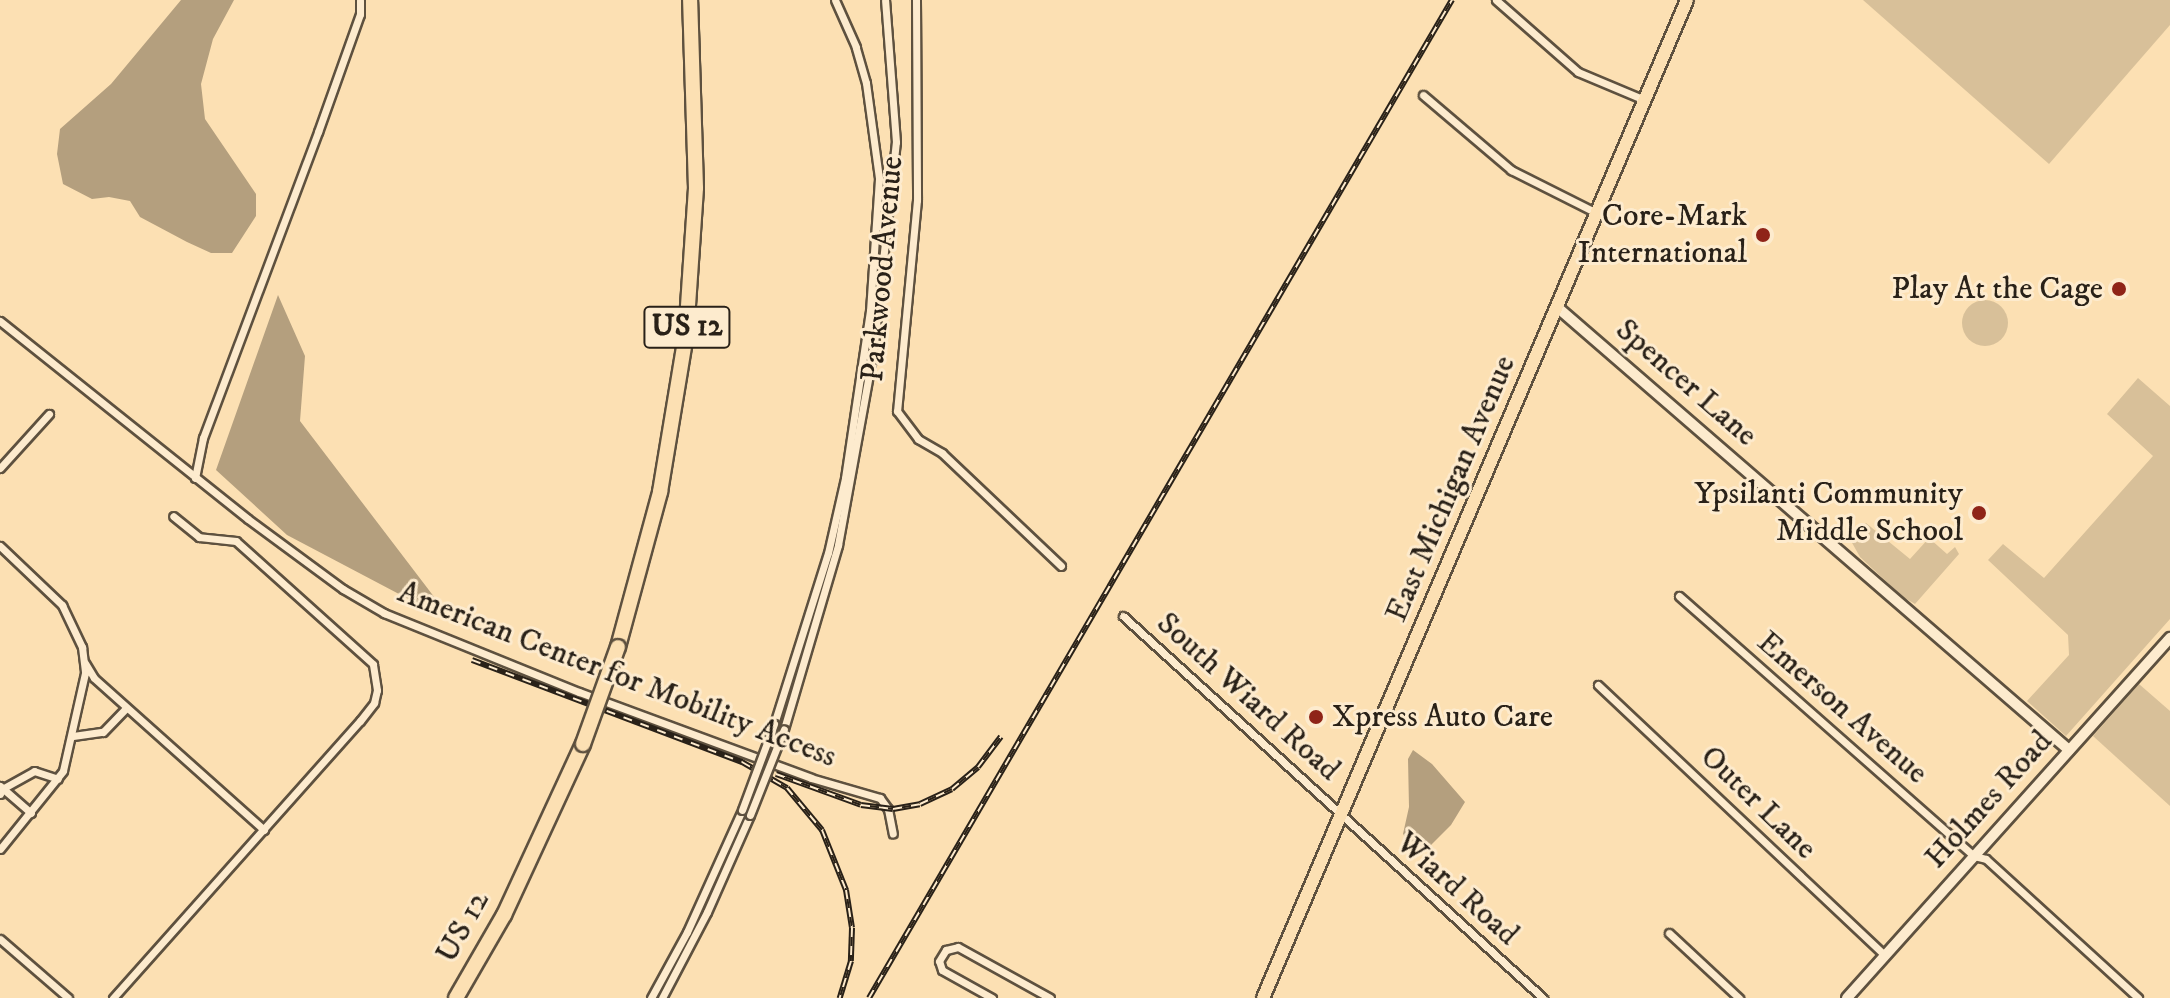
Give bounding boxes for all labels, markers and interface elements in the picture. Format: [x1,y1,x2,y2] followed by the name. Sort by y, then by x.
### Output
[854,155,912,383] street label: Parkwood Avenue
[1578,198,1747,273] place label: Core-Mark International
[1754,226,1772,244] marker: Core-Mark International
[1891,270,2103,308] place label: Play At the Cage
[2110,280,2128,298] marker: Play At the Cage
[643,301,731,353] road number: US 12
[1607,311,1765,455] street label: Spencer Lane
[1378,350,1524,628] street label: East Michigan Avenue
[1694,476,1963,551] place label: Ypsilanti Community Middle School
[1970,504,1988,522] marker: Ypsilanti Community Middle School
[392,573,842,777] street label: American Center for Mobility Access
[1148,605,1348,789] street label: South Wiard Road
[1749,623,1935,793] street label: Emerson Avenue
[1332,698,1553,736] place label: Xpress Auto Care
[1307,708,1325,726] marker: Xpress Auto Care
[1917,723,2061,877] street label: Holmes Road
[1692,738,1824,868] street label: Outer Lane
[1388,824,1526,954] street label: Wiard Road
[428,885,498,969] street label: US 12

